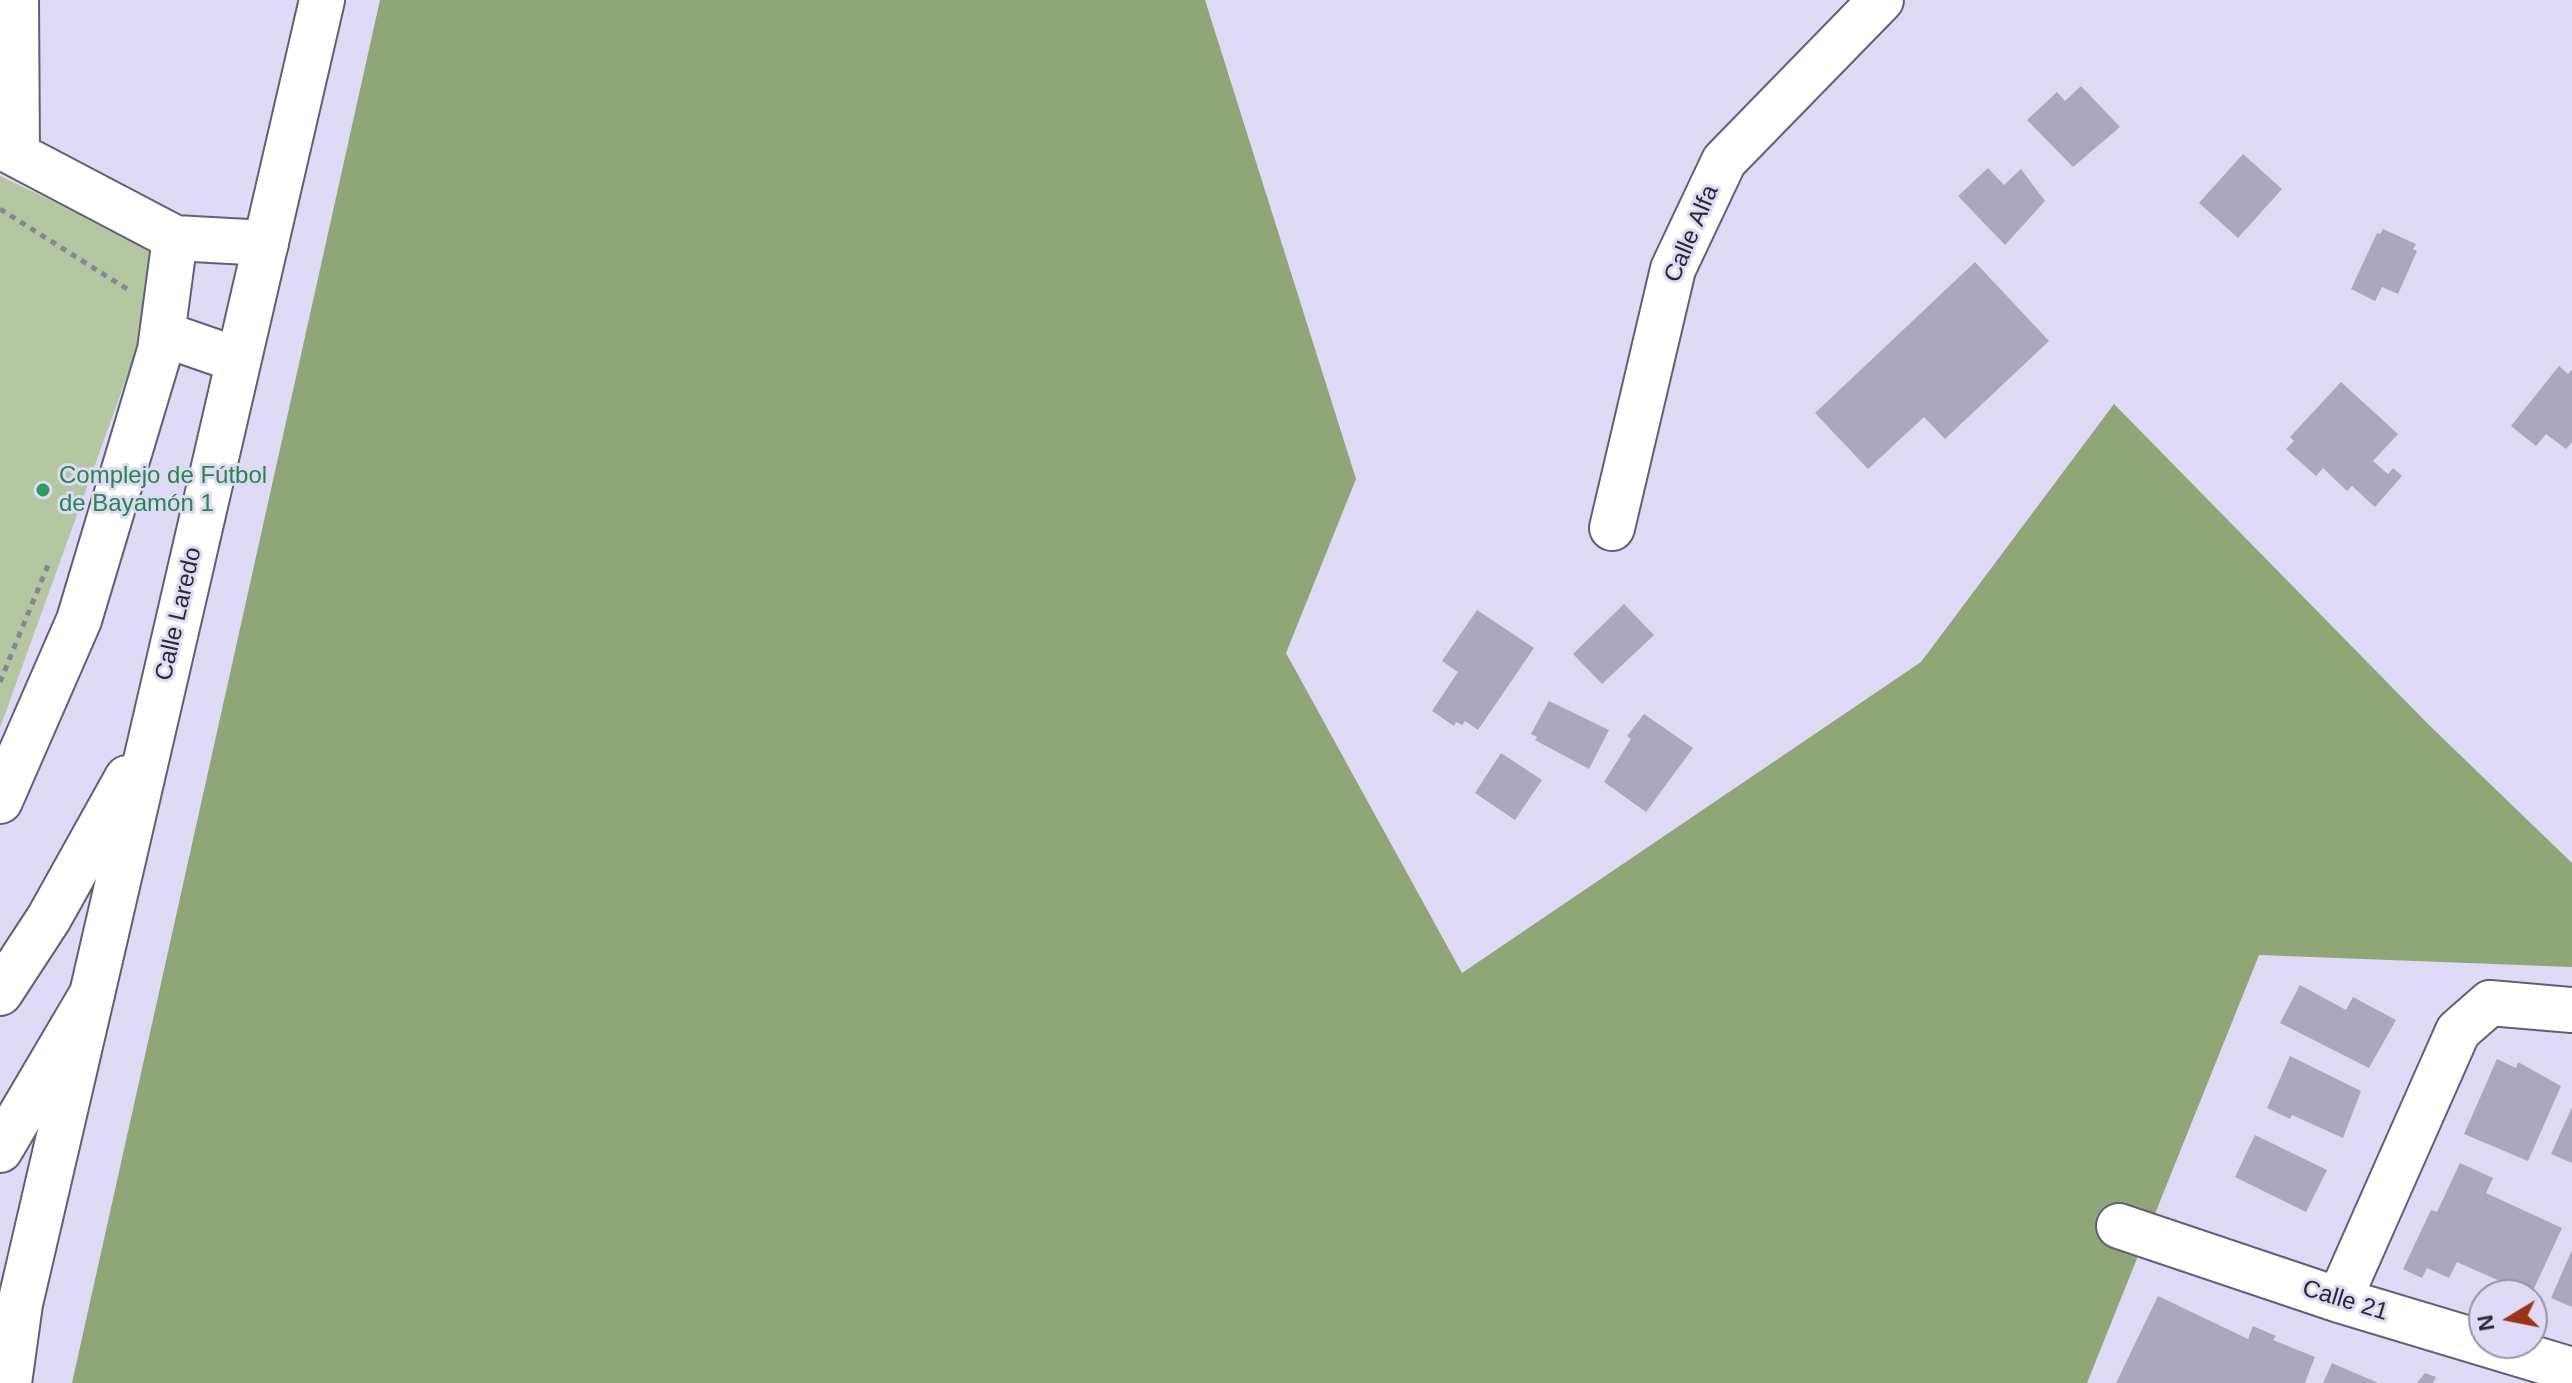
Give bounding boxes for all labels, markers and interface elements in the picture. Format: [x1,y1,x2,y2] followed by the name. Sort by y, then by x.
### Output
[1659,181,1725,287] street label: Calle Alfa
[59,462,267,518] place label: Complejo de Fútbol de Bayamón 1
[34,481,52,499] marker: Complejo de Fútbol de Bayamón 1
[150,544,208,684] street label: Calle Laredo
[2299,1274,2391,1328] street label: Calle 21
[2468,1279,2548,1359] north arrow
[2472,1313,2500,1333] text: N

